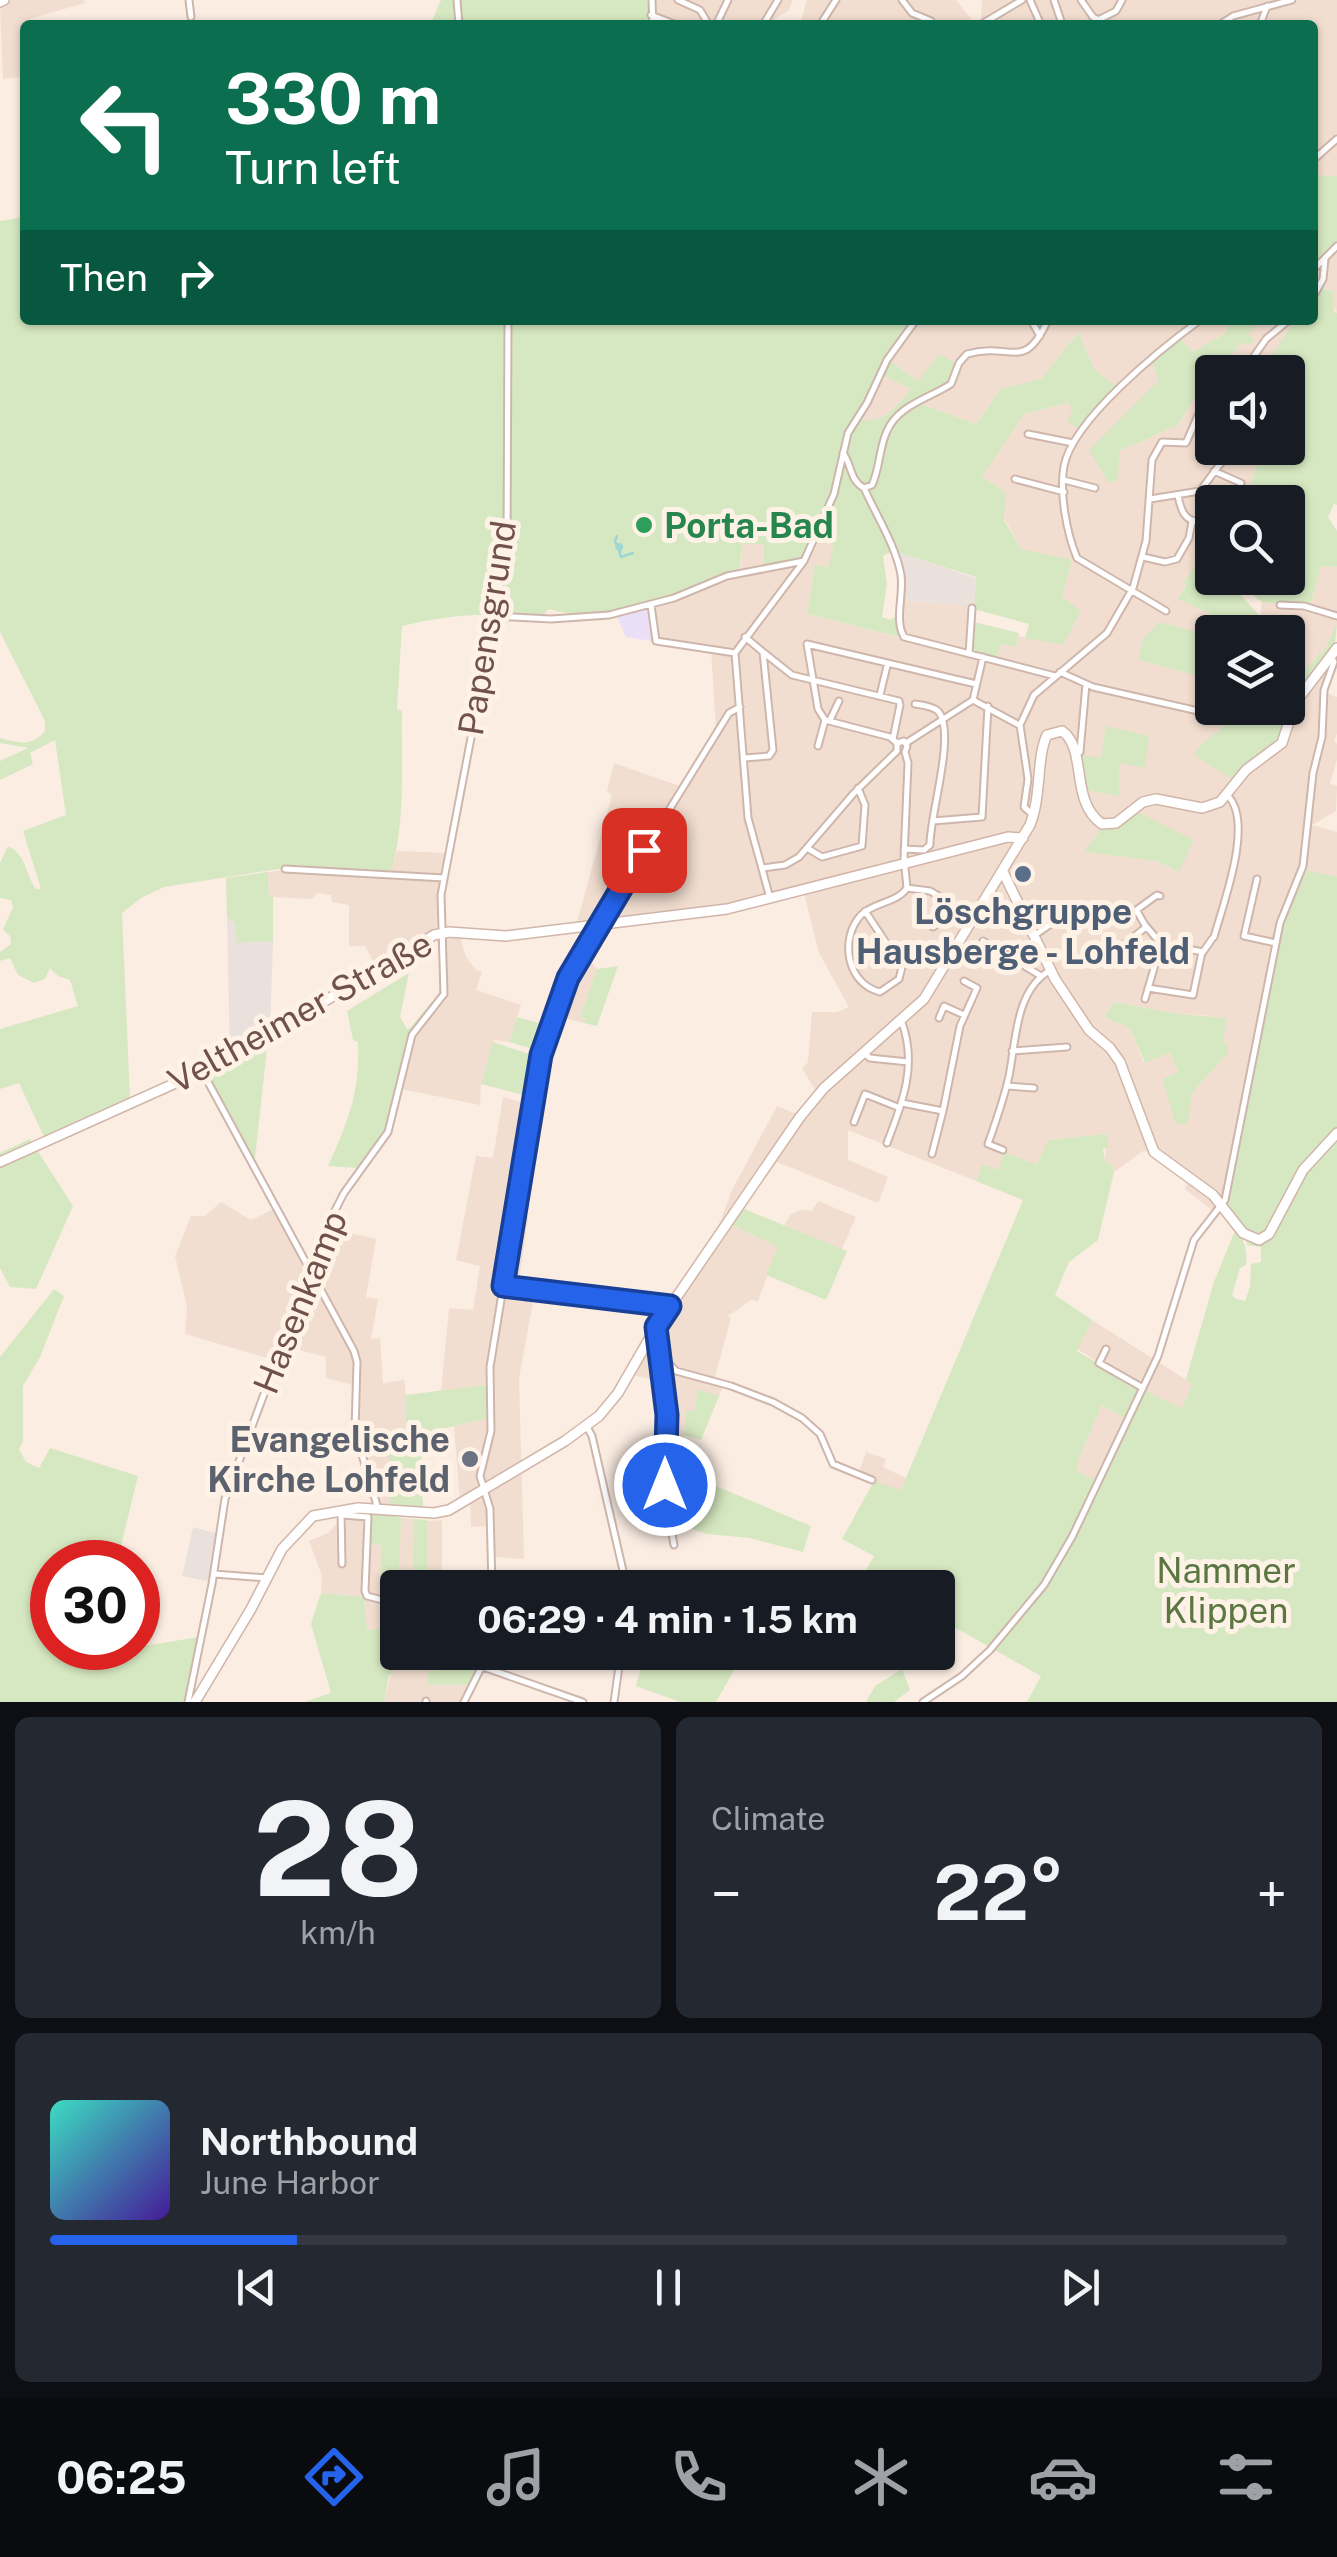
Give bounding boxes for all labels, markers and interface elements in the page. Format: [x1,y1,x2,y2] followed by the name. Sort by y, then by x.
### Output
[225,57,441,140] text: 330 m
[60,60,190,190] icon: left
[225,141,401,194] text: Turn left
[168,250,223,305] icon: right
[60,255,148,300] text: Then
[1195,355,1305,725] map controls
[1195,355,1305,465] button: sound
[1195,485,1305,595] button: search
[664,505,834,546] place label: Porta-Bad
[633,514,655,536] marker: Porta-Bad
[450,518,524,738] street label: Papensgrund
[1195,615,1305,725] button: layers
[602,808,687,893] pin
[617,823,672,878] icon: arrive
[1012,863,1034,885] marker: Löschgruppe Hausberge - Lohfeld
[856,891,1190,972] place label: Löschgruppe Hausberge - Lohfeld
[161,923,439,1101] street label: Veltheimer Straße
[245,1205,355,1399] street label: Hasenkamp
[207,1419,450,1500] place label: Evangelische Kirche Lohfeld
[613,1433,717,1537] position arrow
[459,1448,481,1470] marker: Evangelische Kirche Lohfeld
[30,1540,160,1670] speed limit sign: 30
[1156,1550,1296,1631] park label: Nammer Klippen
[477,1597,858,1642] text: 06:29 · 4 min · 1.5 km
[253,1773,423,1925] text: 28
[711,1800,825,1837] text: Climate
[934,1849,1064,1937] text: 22°
[711,1862,742,1926] text: −
[1257,1862,1287,1926] text: +
[300,1914,376,1951] text: km/h
[200,2119,418,2164] text: Northbound
[200,2164,380,2201] text: June Harbor
[229,2260,284,2315] icon: previous
[641,2260,696,2315] icon: pause
[1053,2260,1108,2315] icon: next
[299,2442,369,2512] icon: directions
[481,2442,551,2512] icon: music
[664,2442,734,2512] icon: phone
[846,2442,916,2512] icon: climate
[1028,2442,1098,2512] icon: car
[1211,2442,1281,2512] icon: filters
[56,2451,187,2504] text: 06:25

